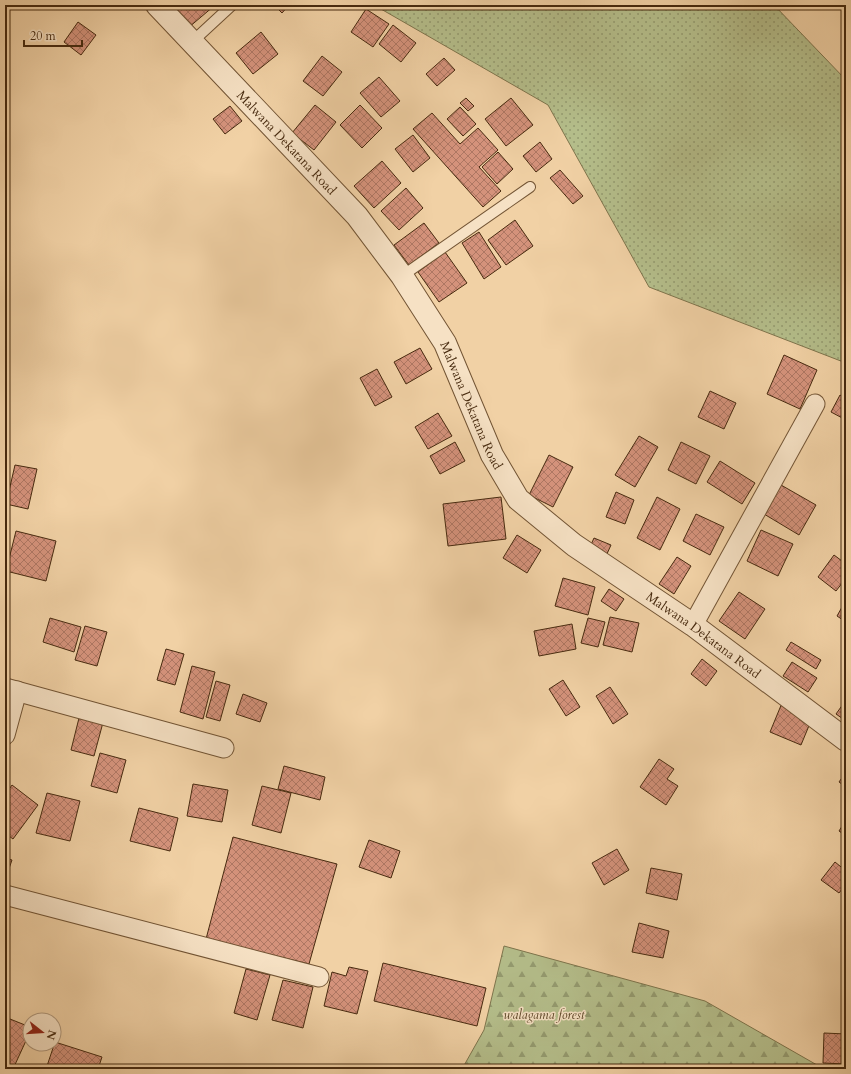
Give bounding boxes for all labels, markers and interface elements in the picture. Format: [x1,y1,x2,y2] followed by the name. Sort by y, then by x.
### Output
[24,22,82,48] scale bar
[30,28,57,44] text: 20 m
[232,87,340,199] street label: Malwana Dekatana Road
[435,339,507,473] street label: Malwana Dekatana Road
[642,588,764,683] street label: Malwana Dekatana Road
[503,1006,585,1024] park label: walagama forest
[22,1012,62,1052] north arrow
[42,1028,60,1042] text: N

